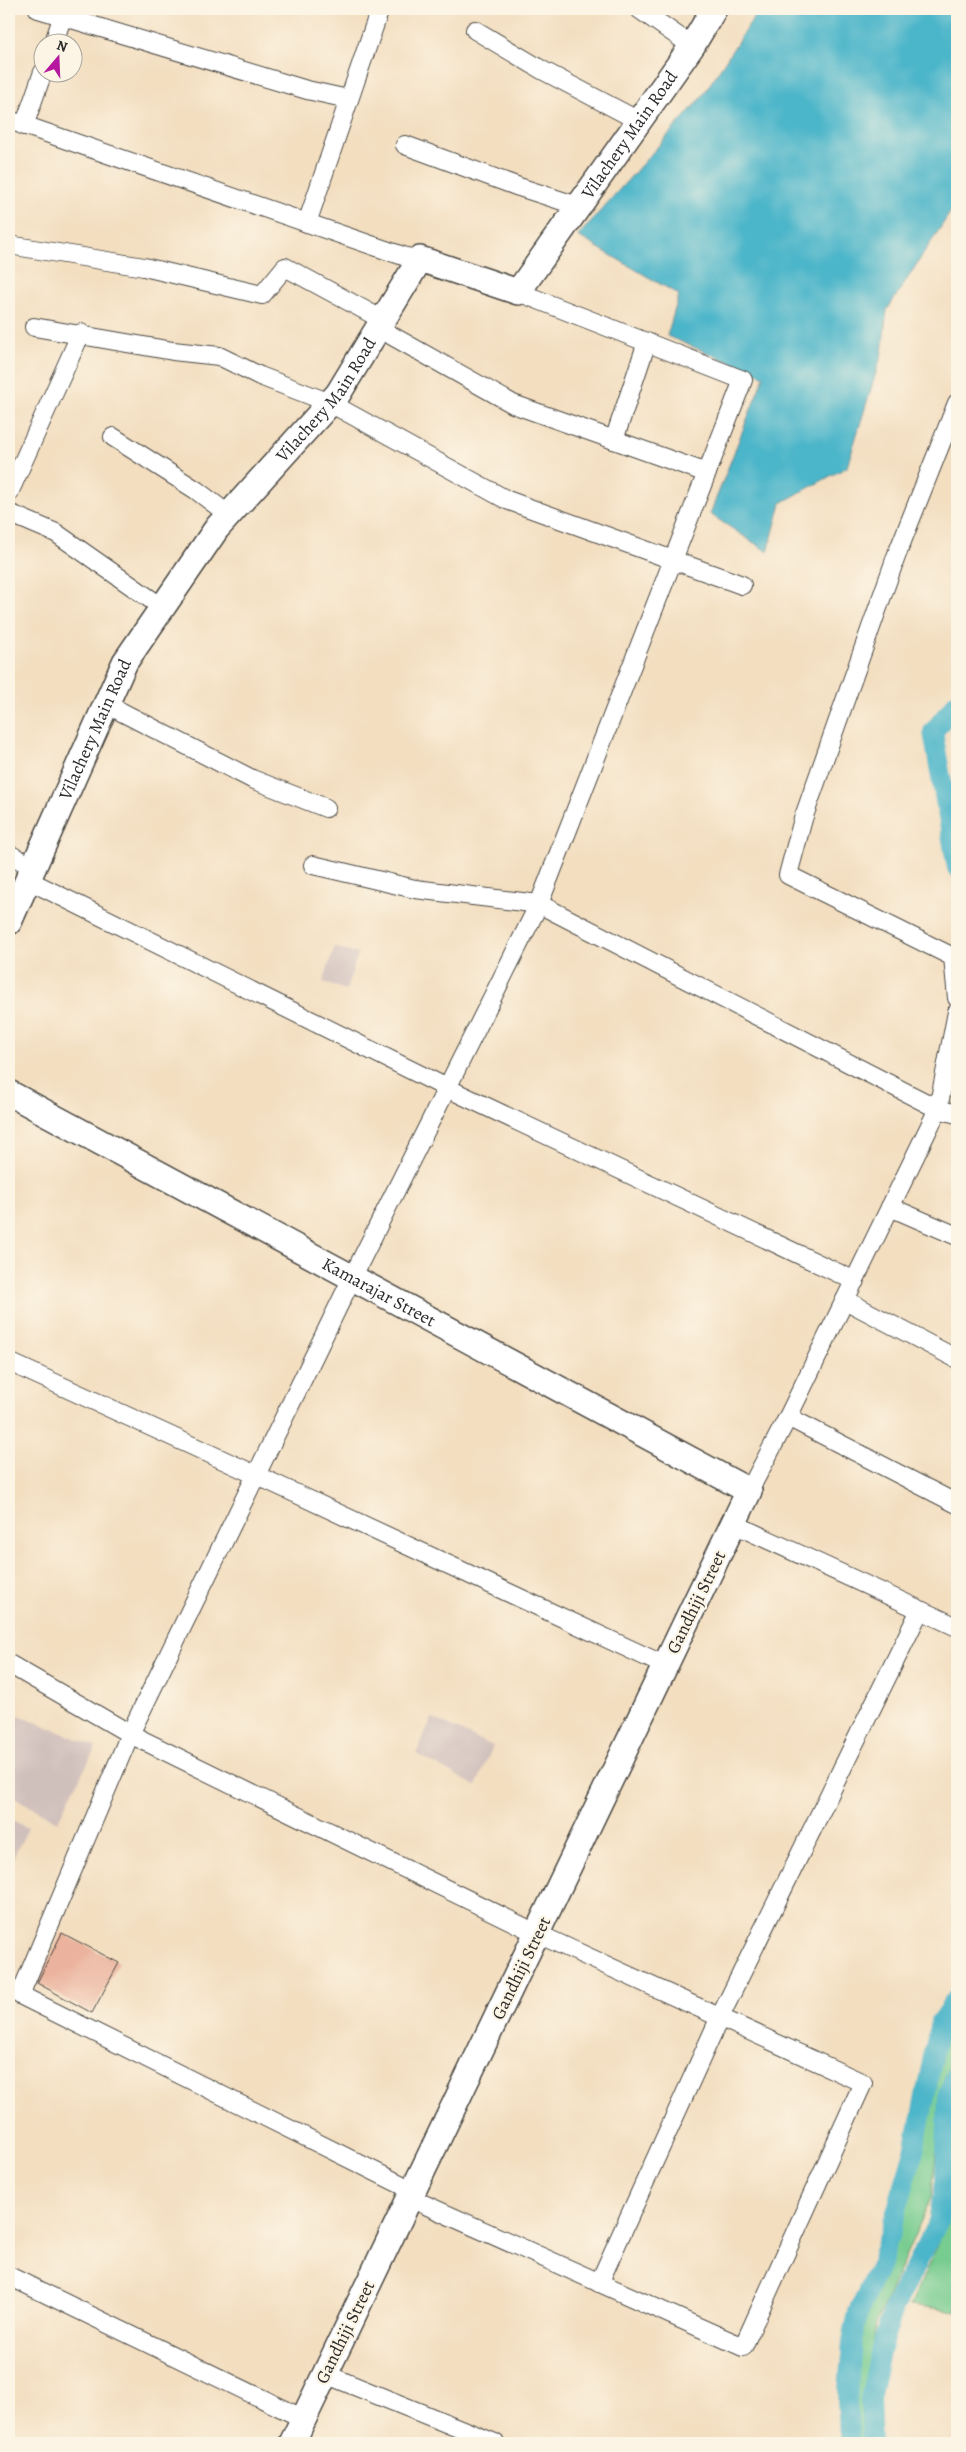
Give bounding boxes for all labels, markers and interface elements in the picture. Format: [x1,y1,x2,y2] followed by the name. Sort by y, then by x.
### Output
[32,32,82,82] north arrow
[54,36,70,57] text: N
[575,65,683,204] street label: Vilachery Main Road
[270,333,382,468] street label: Vilachery Main Road
[53,655,137,804] street label: Vilachery Main Road
[318,1252,440,1332] street label: Kamarajar Street
[661,1546,731,1658] street label: Gandhiji Street
[486,1912,556,2024] street label: Gandhiji Street
[310,2276,380,2388] street label: Gandhiji Street

